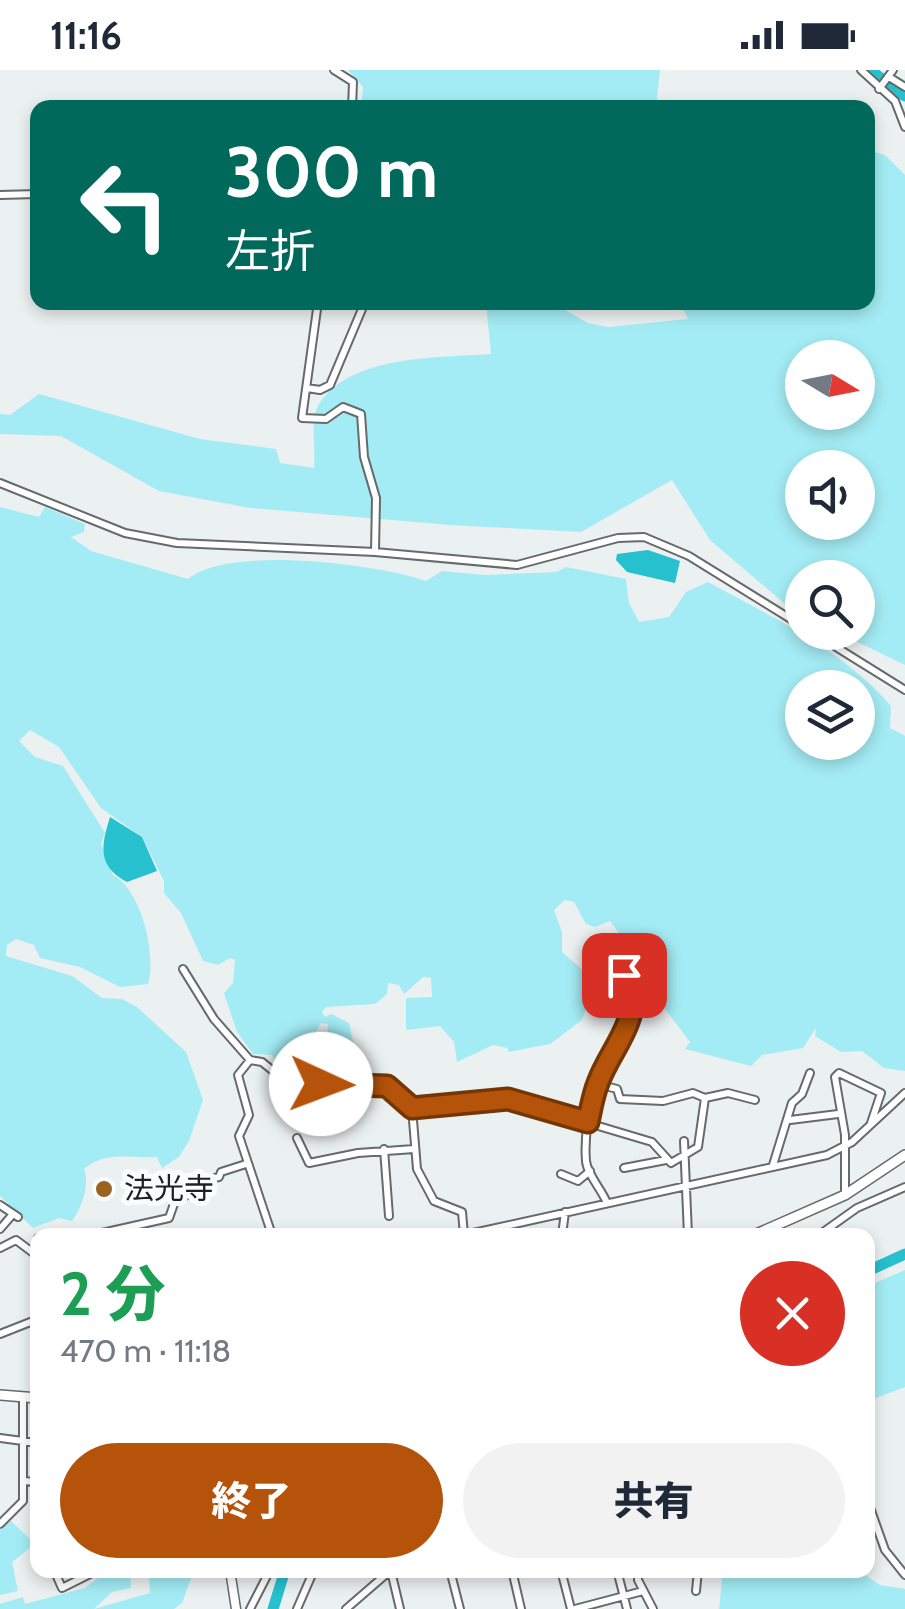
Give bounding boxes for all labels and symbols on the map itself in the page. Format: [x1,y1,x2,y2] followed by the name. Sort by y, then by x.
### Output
[785,340,875,430] north arrow
[582,933,667,1018] pin
[269,1032,373,1136] position arrow
[124,1170,214,1207] place label: 法光寺
[93,1178,115,1200] marker: 法光寺

